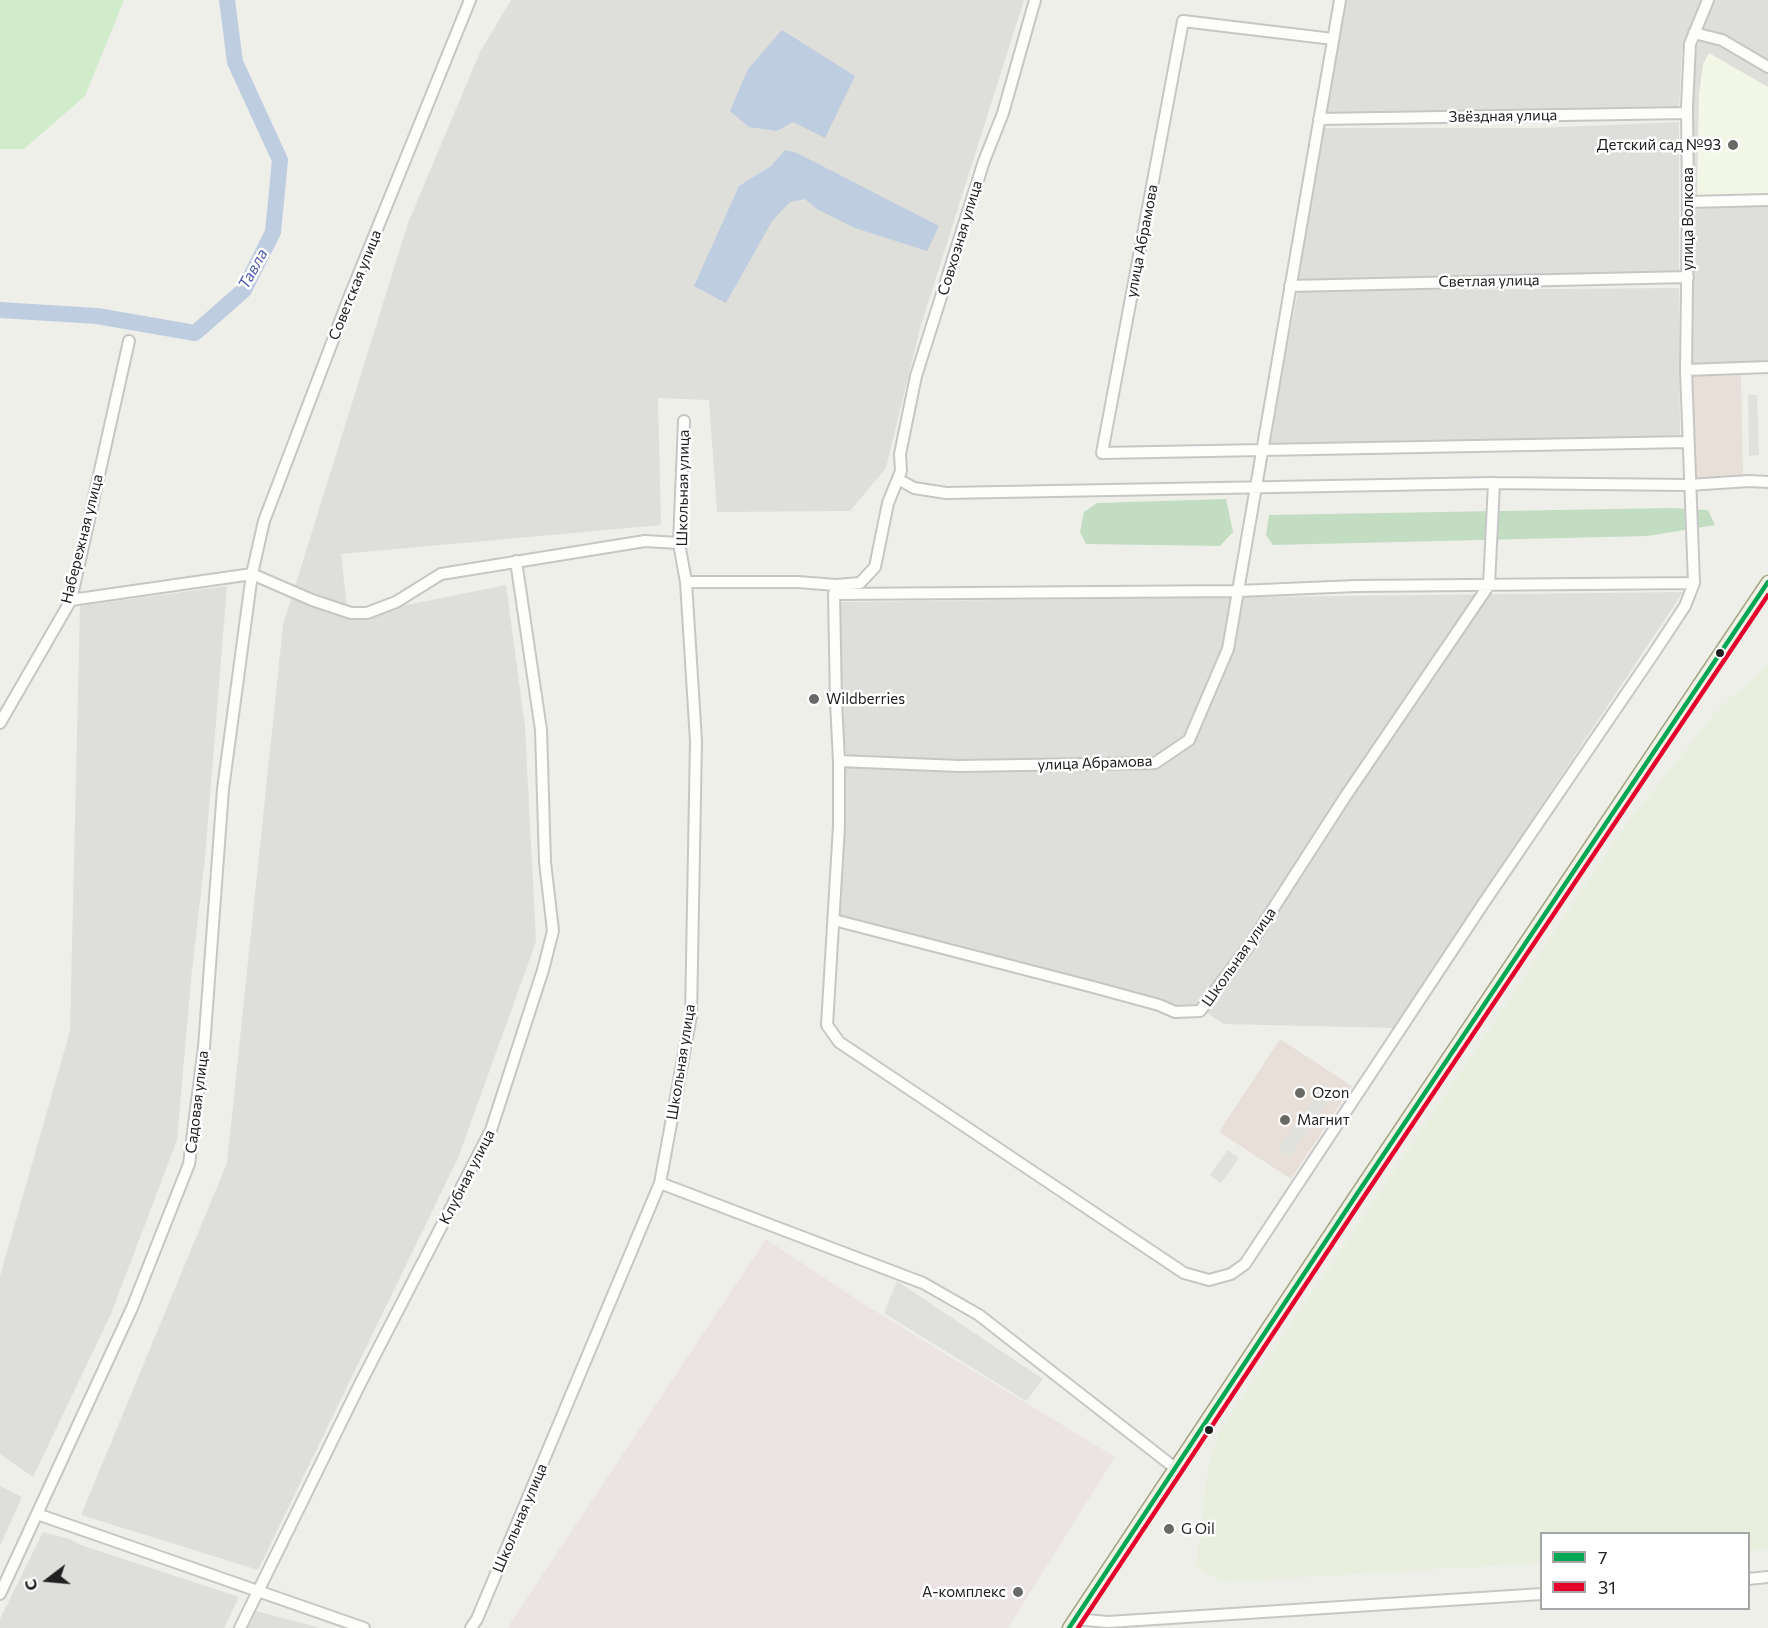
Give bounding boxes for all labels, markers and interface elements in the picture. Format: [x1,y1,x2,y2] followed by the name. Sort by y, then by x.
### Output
[1449,106,1557,126] street label: Звёздная улица
[1597,136,1721,154] place label: Детский сад №93
[1726,138,1740,152] marker: Детский сад №93
[1679,167,1697,271] street label: улица Волкова
[934,178,986,298] street label: Совхозная улица
[1122,183,1162,299] street label: улица Абрамова
[325,227,385,343] street label: Советская улица
[234,245,272,293] water label: Тавла
[1438,271,1540,291] street label: Светлая улица
[673,430,693,546] street label: Школьная улица
[57,472,107,606] street label: Набережная улица
[1714,647,1726,659] unlabelled marker
[826,690,905,708] place label: Wildberries
[807,692,821,706] marker: Wildberries
[1037,752,1153,774] street label: улица Абрамова
[1198,904,1280,1010] street label: Школьная улица
[663,1003,699,1121] street label: Школьная улица
[182,1050,212,1154] street label: Садовая улица
[1312,1084,1349,1102] place label: Ozon
[1293,1086,1307,1100] marker: Ozon
[1297,1111,1350,1129] place label: Магнит
[1278,1113,1292,1127] marker: Магнит
[435,1127,499,1227] street label: Клубная улица
[1203,1424,1215,1436] unlabelled marker
[489,1461,551,1575] street label: Школьная улица
[1181,1520,1215,1538] place label: G Oil
[1162,1522,1176,1536] marker: G Oil
[1540,1532,1750,1610] legend
[1598,1546,1608,1568] text: 7
[18,1550,78,1610] north arrow
[1598,1576,1616,1598] text: 31
[20,1577,41,1593] text: С
[922,1583,1006,1601] place label: А-комплекс
[1011,1585,1025,1599] marker: А-комплекс

